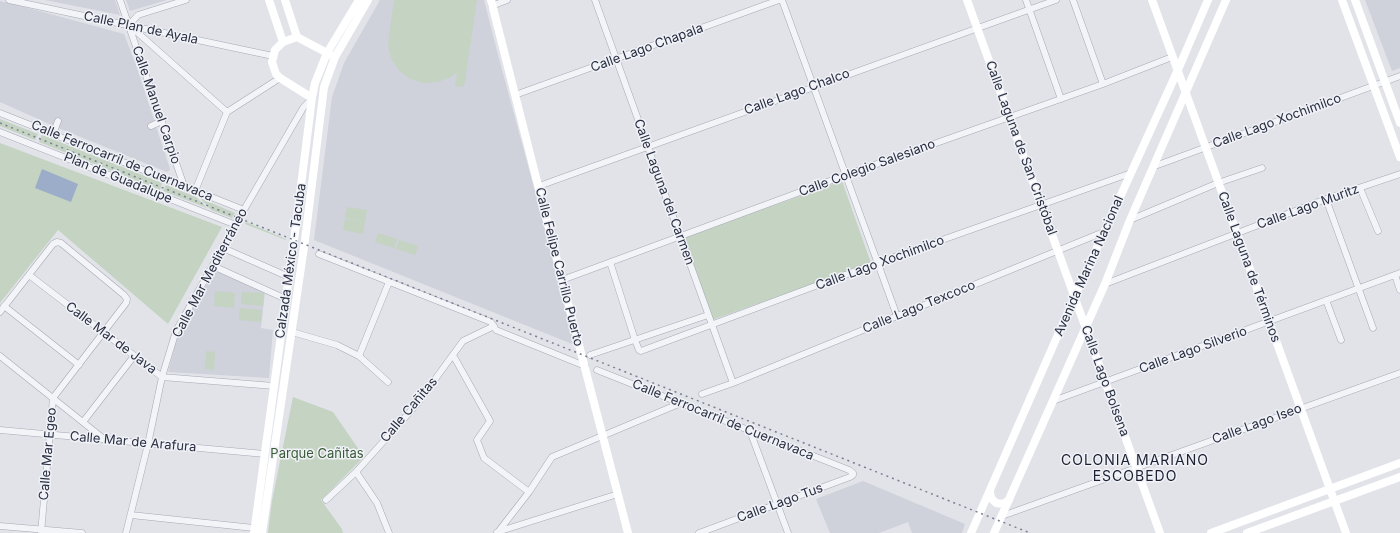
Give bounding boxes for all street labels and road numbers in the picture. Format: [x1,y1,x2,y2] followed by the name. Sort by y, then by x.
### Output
[82,8,200,48] street label: Calle Plan de Ayala
[589,20,705,76] street label: Calle Lago Chapala
[128,44,184,166] street label: Calle Manuel Carpio
[982,59,1060,237] street label: Calle Laguna de San Cristóbal
[742,66,852,118] street label: Calle Lago Chalco
[1210,90,1344,152] street label: Calle Lago Xochimilco
[29,117,215,205] street label: Calle Ferrocarril de Cuernavaca
[630,117,698,267] street label: Calle Laguna del Carmen
[797,136,937,200] street label: Calle Colegio Salesiano
[61,149,175,207] street label: Plan de Guadalupe
[1255,181,1361,233] street label: Calle Lago Muritz
[272,182,310,340] street label: Calzada México - Tacuba
[532,186,586,348] street label: Calle Felipe Carrillo Puerto
[1214,189,1284,345] street label: Calle Laguna de Términos
[1051,193,1127,339] street label: Avenida Marina Nacional
[169,206,251,340] street label: Calle Mar Mediterráneo
[813,232,947,294] street label: Calle Lago Xochimilco
[860,277,978,337] street label: Calle Lago Texcoco
[62,299,160,377] street label: Calle Mar de Java
[1078,323,1132,439] street label: Calle Lago Bolsena
[1137,323,1249,377] street label: Calle Lago Silverio
[377,374,441,446] street label: Calle Cañitas
[630,376,816,464] street label: Calle Ferrocarril de Cuernavaca
[1210,401,1304,447] street label: Calle Lago Iseo
[36,407,60,501] street label: Calle Mar Egeo
[69,429,197,455] street label: Calle Mar de Arafura
[735,480,825,526] street label: Calle Lago Tus

